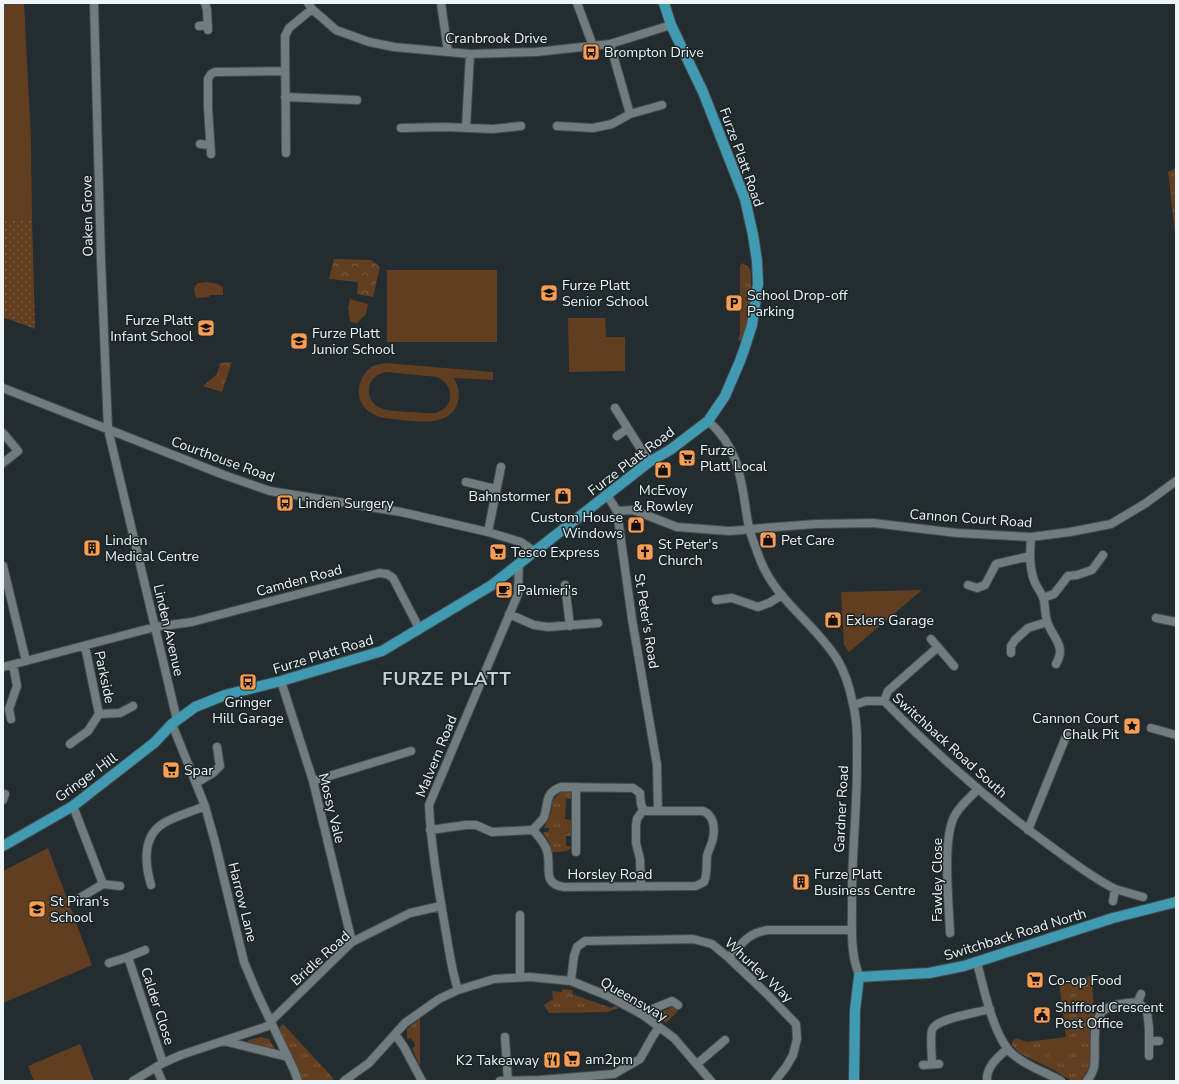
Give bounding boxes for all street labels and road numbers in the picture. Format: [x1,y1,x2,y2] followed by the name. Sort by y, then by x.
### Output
[445,29,547,48] street label: Cranbrook Drive
[715,105,768,209] street label: Furze Platt Road
[77,175,98,257] street label: Oaken Grove
[584,423,679,500] street label: Furze Platt Road
[168,432,277,487] street label: Courthouse Road
[909,505,1033,532] street label: Cannon Court Road
[254,560,344,601] street label: Camden Road
[630,572,663,670] street label: St Peter's Road
[149,582,188,678] street label: Linden Avenue
[271,630,376,679] street label: Furze Platt Road
[90,649,119,705] street label: Parkside
[888,689,1011,802] street label: Switchback Road South
[411,712,462,800] street label: Malvern Road
[51,748,122,806] street label: Gringer Hill
[830,765,853,853] street label: Gardner Road
[314,771,349,845] street label: Mossy Vale
[928,838,947,922] street label: Fawley Close
[223,860,262,944] street label: Harrow Lane
[568,865,652,884] street label: Horsley Road
[942,904,1089,965] street label: Switchback Road North
[287,927,354,990] street label: Bridle Road
[720,934,798,1008] street label: Whurley Way
[136,965,179,1047] street label: Calder Close
[597,973,671,1027] street label: Queensway

